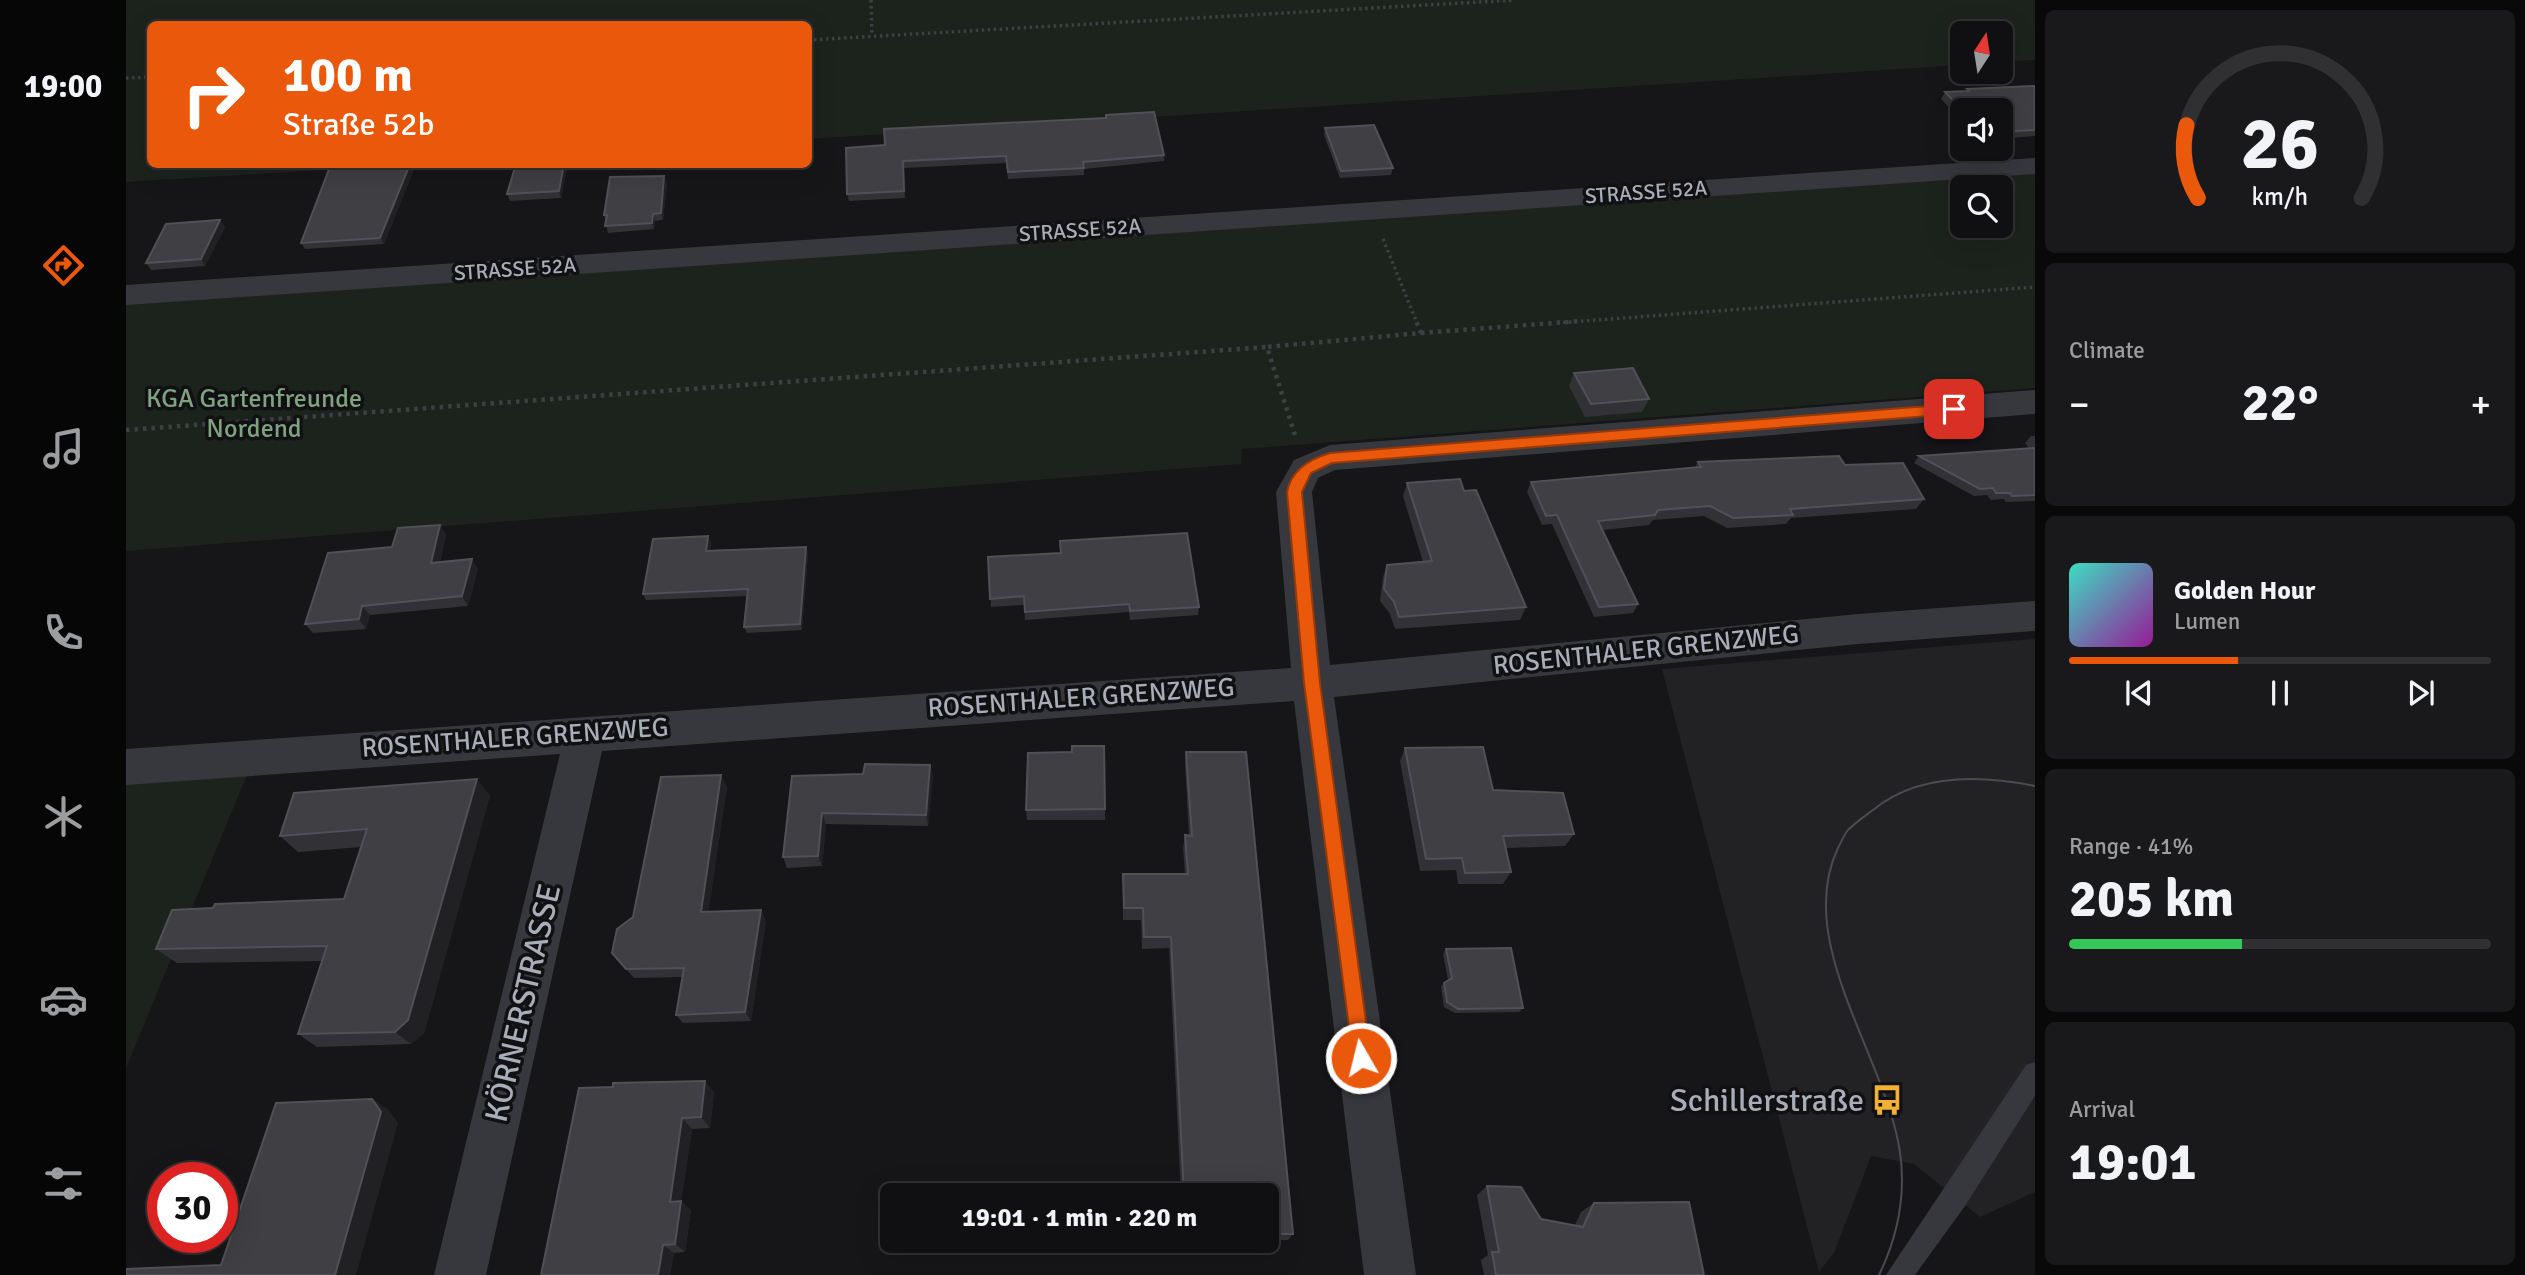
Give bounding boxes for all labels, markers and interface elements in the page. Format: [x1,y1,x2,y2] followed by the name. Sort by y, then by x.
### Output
[1950,21,2012,84] north arrow
[1950,21,2013,238] map controls
[283,45,413,105] text: 100 m
[168,49,259,140] icon: right
[24,67,102,106] text: 19:00
[1950,98,2013,161] button: sound
[2241,100,2319,189] text: 26
[283,105,434,144] text: Straße 52b
[1584,175,1708,209] street label: STRASSE 52A
[1950,175,2013,238] button: search
[2252,180,2308,211] text: km/h
[1018,213,1142,247] street label: STRASSE 52A
[39,241,88,290] icon: directions
[453,252,577,286] street label: STRASSE 52A
[2069,336,2145,365] text: Climate
[2242,371,2318,435] text: 22°
[1924,379,1984,439] pin
[2069,381,2090,428] text: −
[2470,381,2491,428] text: +
[146,383,362,445] park label: KGA Gartenfreunde Nordend
[1935,390,1973,428] icon: arrive
[39,424,88,473] icon: music
[2174,575,2315,607] text: Golden Hour
[2174,607,2240,636] text: Lumen
[39,608,88,657] icon: phone
[1491,618,1801,682] street label: ROSENTHALER GRENZWEG
[927,671,1235,725] street label: ROSENTHALER GRENZWEG
[2120,674,2158,712] icon: previous
[2261,674,2299,712] icon: pause
[2402,674,2440,712] icon: next
[361,711,669,765] street label: ROSENTHALER GRENZWEG
[39,792,88,841] icon: climate
[2069,832,2193,861] text: Range · 41%
[2069,867,2234,931] text: 205 km
[477,880,569,1126] street label: KÖRNERSTRASSE
[39,975,88,1024] icon: car
[1324,1021,1398,1095] position arrow
[1670,1081,1864,1120] place label: Schillerstraße
[1870,1083,1904,1117] bus stop icon: Schillerstraße
[2069,1095,2135,1124] text: Arrival
[2069,1130,2197,1194] text: 19:01
[39,1159,88,1208] icon: filters
[147,1162,238,1253] speed limit sign: 30
[962,1202,1197,1234] text: 19:01 · 1 min · 220 m

